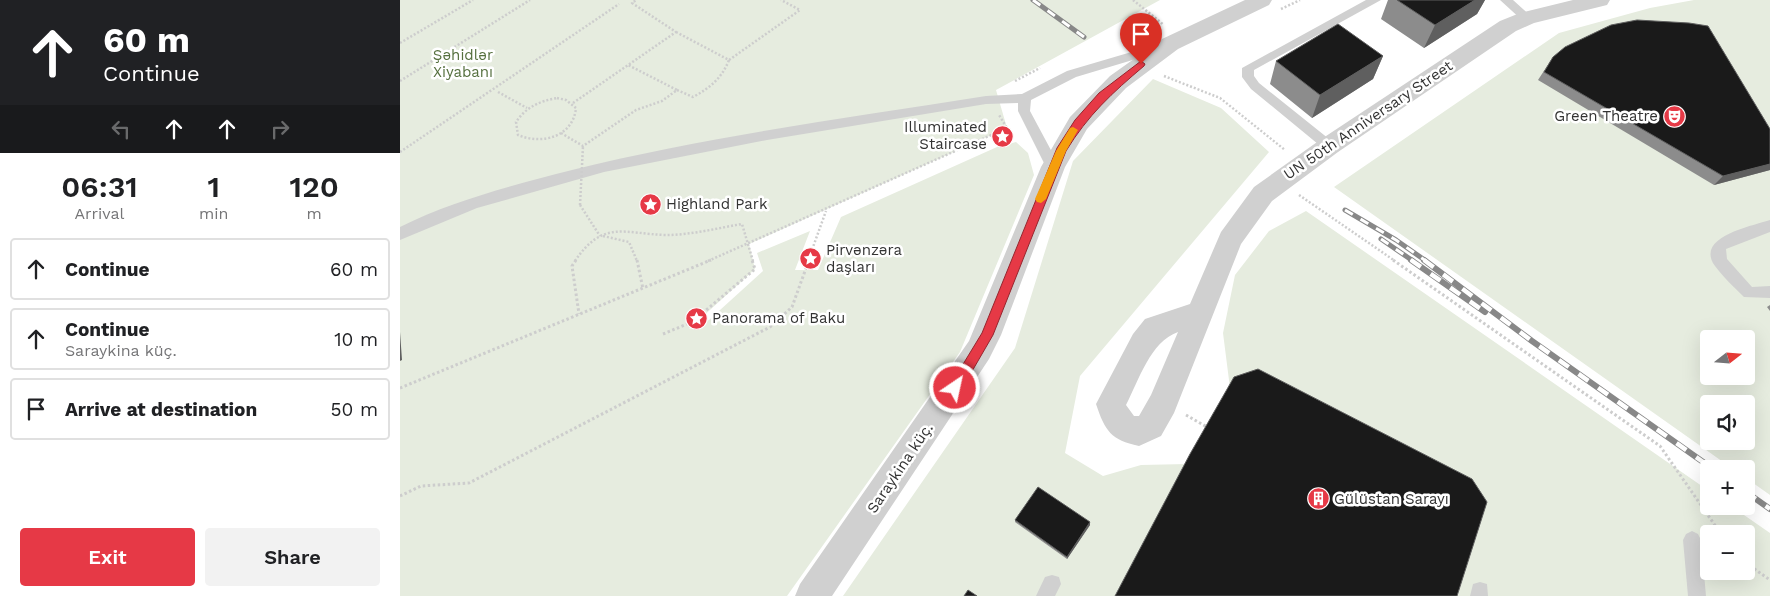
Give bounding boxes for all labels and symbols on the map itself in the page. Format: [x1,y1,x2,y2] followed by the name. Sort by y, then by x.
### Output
[1120,13,1162,64] pin
[433,46,493,81] park label: Şəhidlər Xiyabanı
[1280,56,1456,183] street label: UN 50th Anniversary Street
[1662,104,1686,128] theatre icon: Green Theatre
[1554,107,1658,125] place label: Green Theatre
[904,118,987,153] place label: Illuminated Staircase
[991,124,1015,148] place icon: Illuminated Staircase
[638,192,662,216] place icon: Highland Park
[666,195,768,213] place label: Highland Park
[826,241,902,276] place label: Pirvənzəra daşları
[798,247,822,271] place icon: Pirvənzəra daşları
[684,306,708,330] place icon: Panorama of Baku
[712,309,845,327] place label: Panorama of Baku
[1700,330,1755,385] north arrow
[928,361,980,413] position arrow
[863,420,937,516] street label: Saraykina küç.
[1306,487,1330,511] building icon: Gülüstan Sarayı
[1334,490,1449,508] place label: Gülüstan Sarayı

